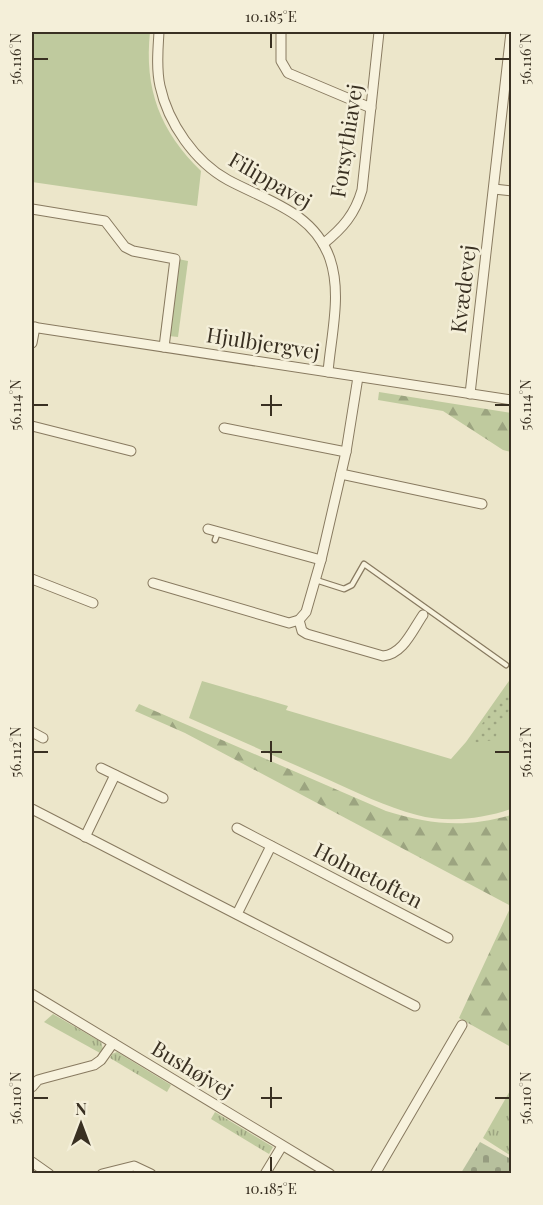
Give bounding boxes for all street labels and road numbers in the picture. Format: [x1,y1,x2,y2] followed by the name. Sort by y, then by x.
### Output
[322,82,368,200] street label: Forsythiavej
[224,144,318,214] street label: Filippavej
[443,243,481,334] street label: Kvædevej
[205,319,322,365] street label: Hjulbjergvej
[310,835,429,914] street label: Holmetoften
[147,1033,239,1104] street label: Bushøjvej

